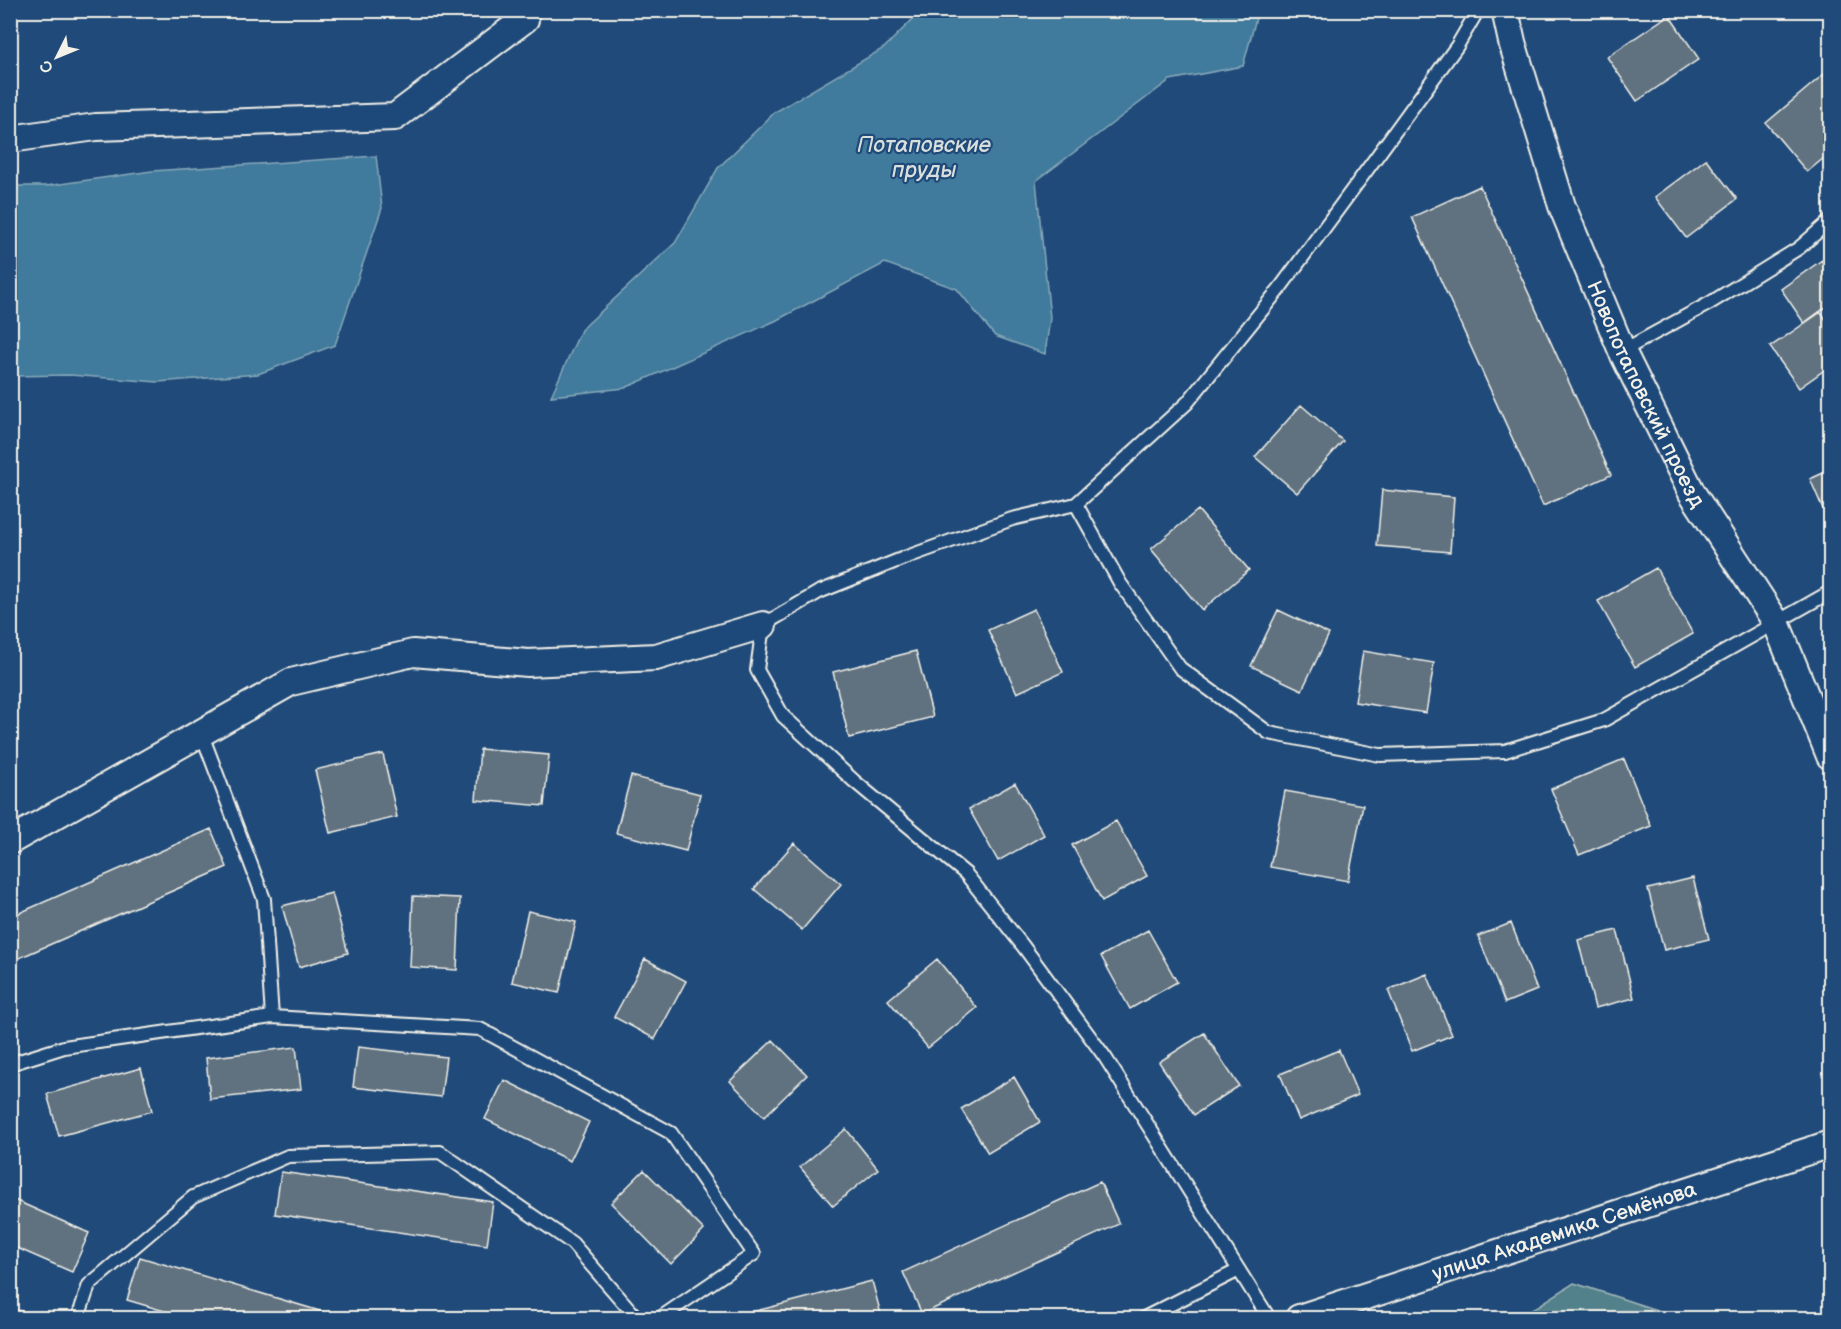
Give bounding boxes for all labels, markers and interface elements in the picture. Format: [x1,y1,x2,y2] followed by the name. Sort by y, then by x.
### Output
[27,27,87,87] north arrow
[36,56,58,77] text: С
[857,132,992,184] water label: Потаповские пруды
[1581,277,1710,512] street label: Новопотаповский проезд
[1429,1177,1700,1287] street label: улица Академика Семёнова

